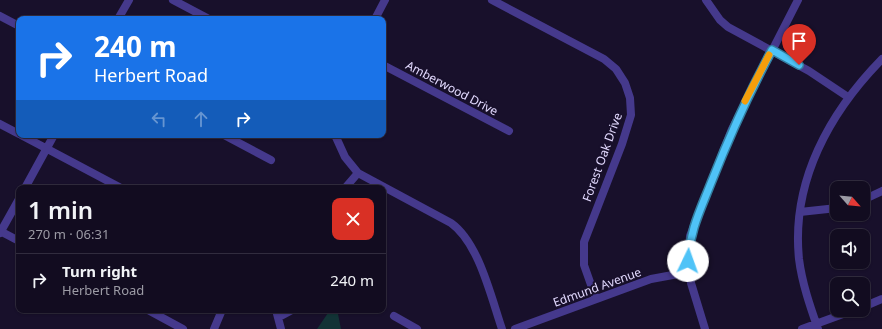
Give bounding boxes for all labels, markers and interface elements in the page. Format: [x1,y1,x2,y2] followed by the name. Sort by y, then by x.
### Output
[782,24,816,65] pin
[94,27,177,65] text: 240 m
[788,30,810,52] icon: arrive
[28,32,80,84] icon: right
[403,57,501,120] street label: Amberwood Drive
[94,63,208,87] text: Herbert Road
[148,108,170,130] icon: left
[190,108,212,130] icon: ahead
[232,108,254,130] icon: right
[578,110,626,204] street label: Forest Oak Drive
[830,181,870,221] north arrow
[830,181,870,317] map controls
[28,193,93,226] text: 1 min
[332,198,374,240] button: close
[28,225,109,243] text: 270 m · 06:31
[830,229,870,269] button: sound
[667,240,709,282] position arrow
[62,261,137,281] text: Turn right
[551,263,644,311] street label: Edmund Avenue
[28,269,50,291] icon: right
[330,270,374,290] text: 240 m
[830,277,870,317] button: search
[62,281,144,299] text: Herbert Road

